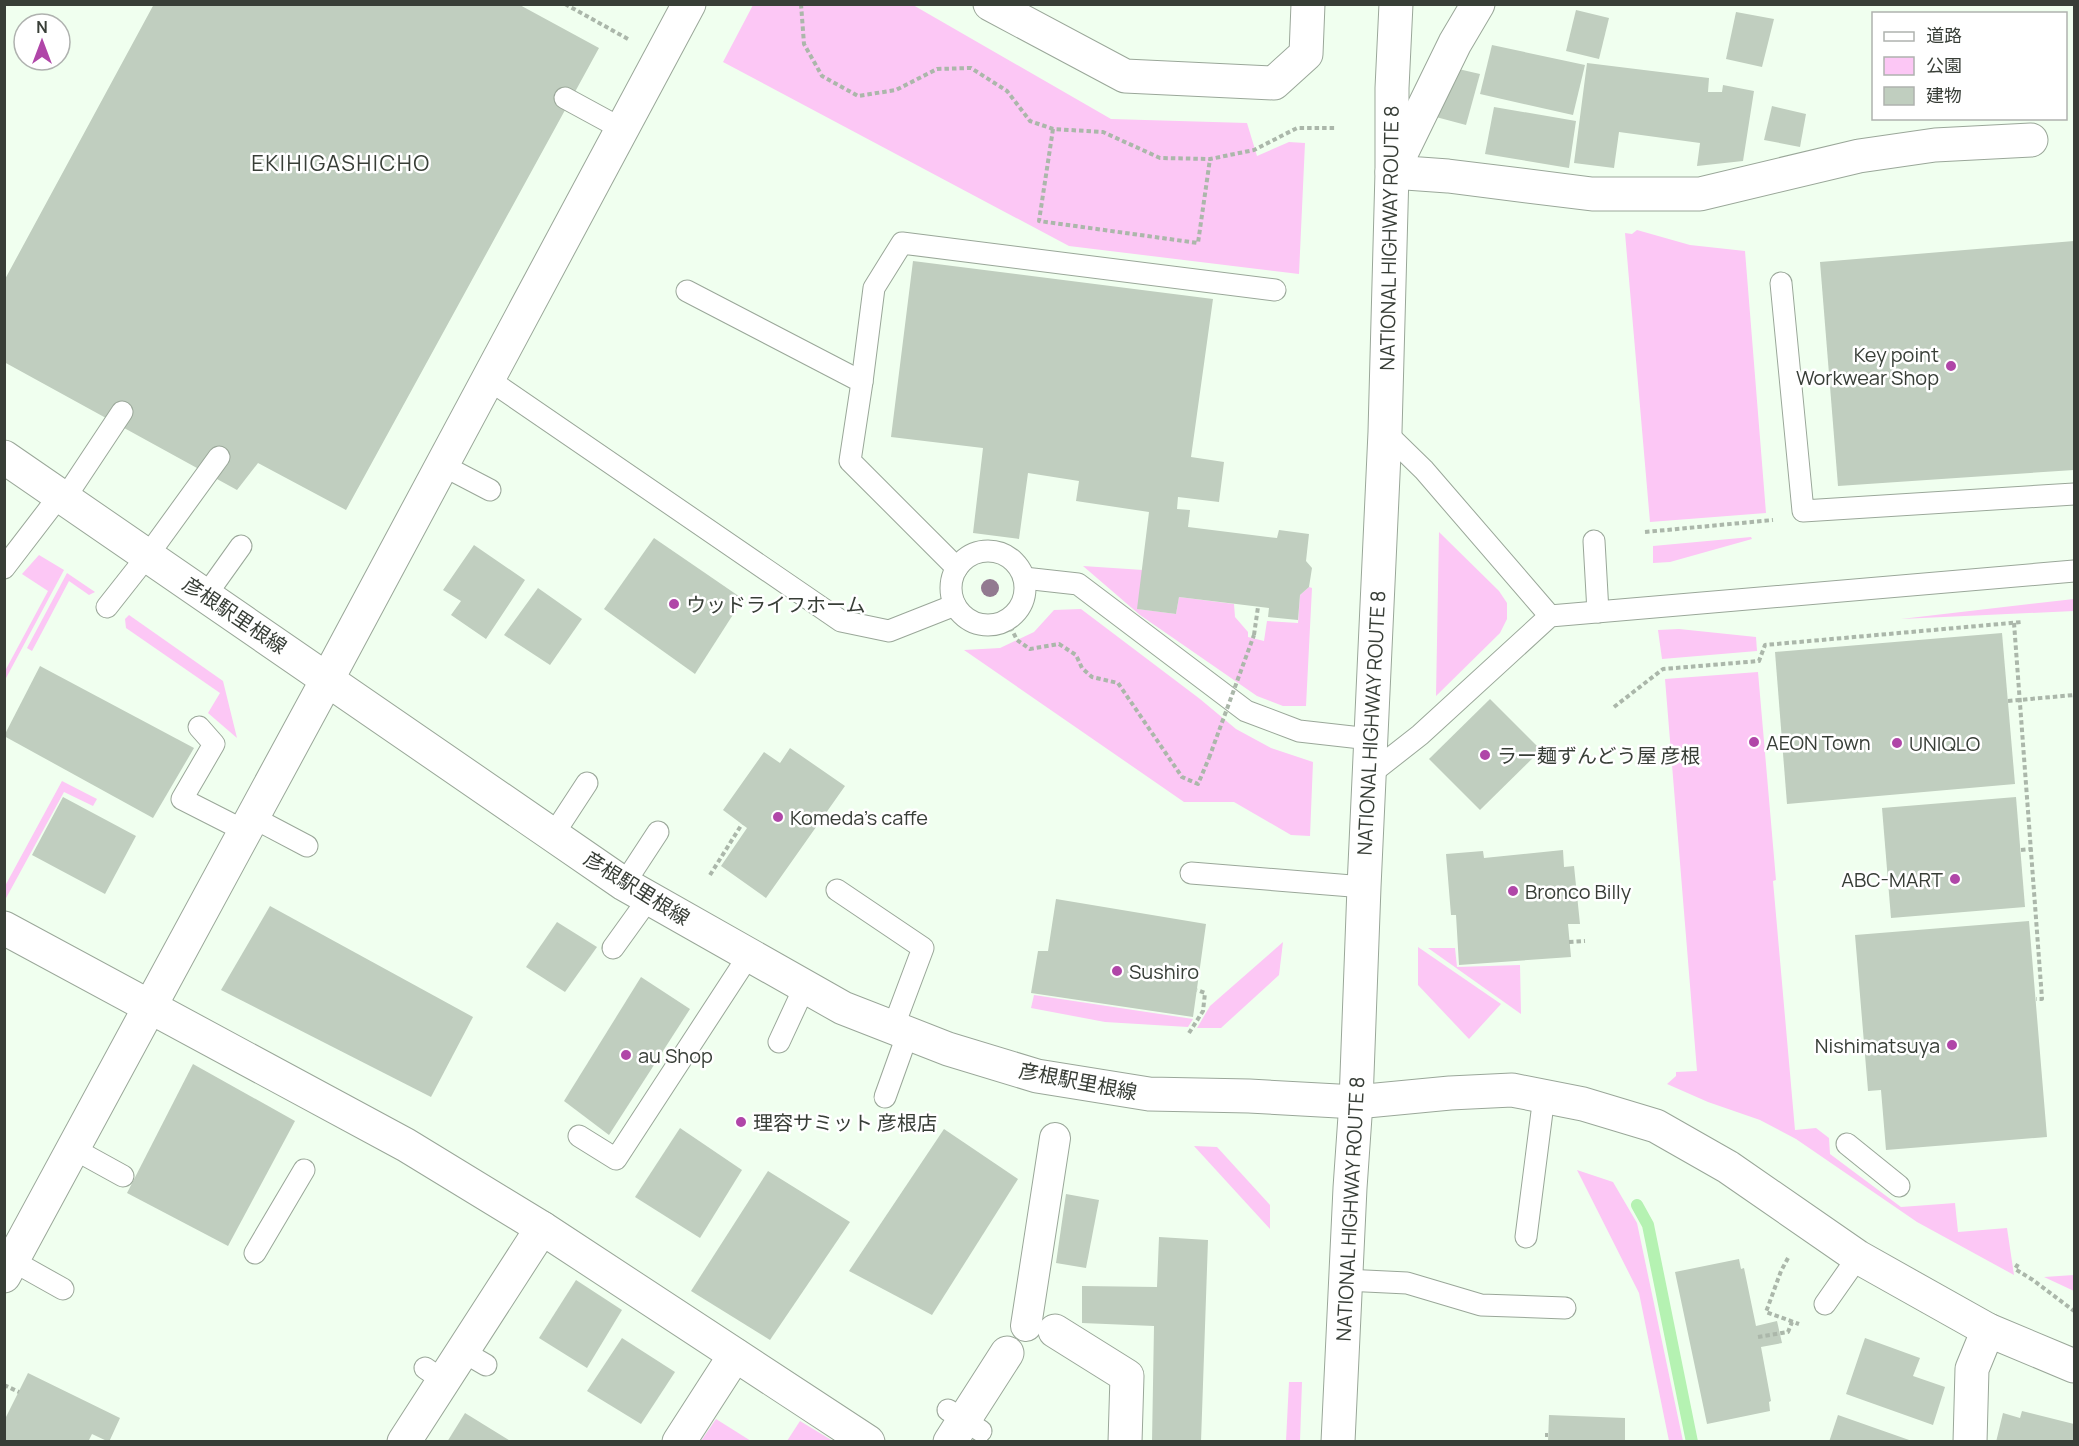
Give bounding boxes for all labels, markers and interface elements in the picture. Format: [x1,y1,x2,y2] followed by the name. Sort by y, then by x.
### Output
[12,12,72,72] north arrow
[1872,12,2067,120] legend
[36,16,48,38] text: N
[1926,23,1962,47] text: 道路
[1926,53,1962,77] text: 公園
[1926,83,1962,107] text: 建物
[1373,105,1405,371] street label: NATIONAL HIGHWAY ROUTE 8
[251,148,431,178] district label: EKIHIGASHICHO
[1796,341,1939,391] place label: Key point Workwear Shop
[1944,359,1958,373] marker: Key point Workwear Shop
[178,570,292,660] street label: 彦根駅里根線
[1351,590,1391,856] street label: NATIONAL HIGHWAY ROUTE 8
[686,591,865,618] place label: ウッドライフホーム
[667,597,681,611] marker: ウッドライフホーム
[1766,729,1871,756] place label: AEON Town
[1909,730,1980,757] place label: UNIQLO
[1747,735,1761,749] marker: AEON Town
[1890,736,1904,750] marker: UNIQLO
[1497,742,1700,769] place label: ラー麺ずんどう屋 彦根
[1478,748,1492,762] marker: ラー麺ずんどう屋 彦根
[790,804,928,831] place label: Komeda's caffe
[771,810,785,824] marker: Komeda's caffe
[579,845,695,931] street label: 彦根駅里根線
[1841,866,1943,893] place label: ABC-MART
[1948,872,1962,886] marker: ABC-MART
[1525,878,1632,905] place label: Bronco Billy
[1506,884,1520,898] marker: Bronco Billy
[1129,958,1199,985] place label: Sushiro
[1110,964,1124,978] marker: Sushiro
[1815,1032,1940,1059] place label: Nishimatsuya
[1945,1038,1959,1052] marker: Nishimatsuya
[638,1042,713,1069] place label: au Shop
[619,1048,633,1062] marker: au Shop
[1017,1056,1139,1106] street label: 彦根駅里根線
[1330,1076,1370,1342] street label: NATIONAL HIGHWAY ROUTE 8
[753,1109,937,1136] place label: 理容サミット 彦根店
[734,1115,748,1129] marker: 理容サミット 彦根店

